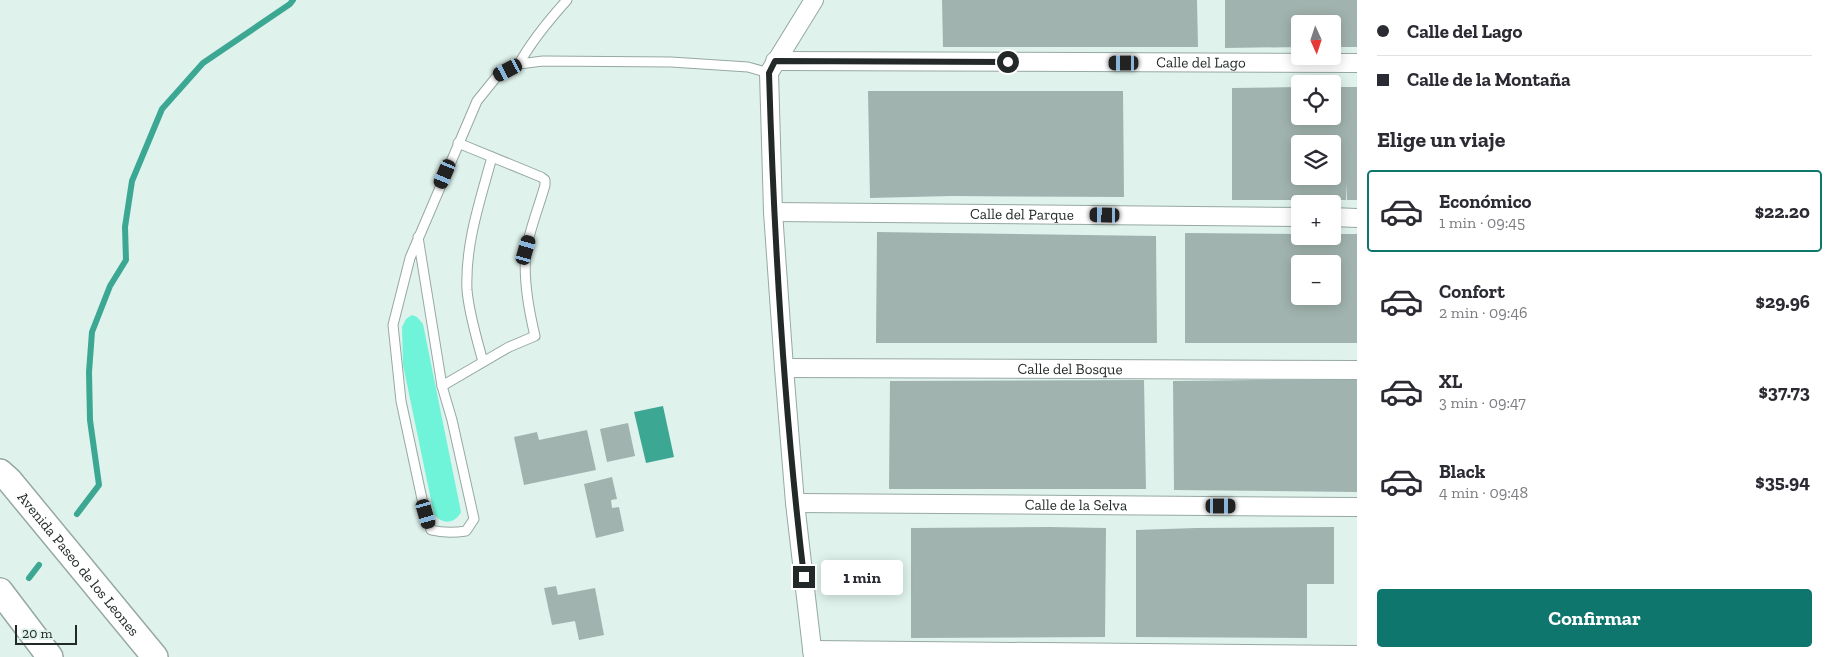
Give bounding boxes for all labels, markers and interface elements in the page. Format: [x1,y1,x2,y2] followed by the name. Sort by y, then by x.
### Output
[1291,15,1341,65] north arrow
[1291,15,1341,305] map controls
[1407,20,1522,43] text: Calle del Lago
[997,51,1019,73] route start
[1156,53,1246,72] street label: Calle del Lago
[1109,56,1139,71] car
[491,57,524,83] car
[1407,68,1571,91] text: Calle de la Montaña
[1291,75,1341,125] button: locate
[1377,126,1505,153] text: Elige un viaje
[1291,135,1341,185] button: layers
[432,157,457,191] car
[1379,189,1424,234] icon: car
[1439,190,1532,213] text: Económico
[1291,195,1341,245] button: +
[1755,200,1810,223] text: $22.20
[970,205,1074,224] street label: Calle del Parque
[1089,207,1120,223] car
[1439,213,1525,232] text: 1 min · 09:45
[514,234,537,266] car
[1291,255,1341,305] button: −
[1379,279,1424,324] icon: car
[1439,280,1505,303] text: Confort
[1756,290,1810,313] text: $29.96
[1439,303,1528,322] text: 2 min · 09:46
[1017,360,1123,378] street label: Calle del Bosque
[1379,369,1424,414] icon: car
[1439,370,1462,393] text: XL
[1758,380,1810,403] text: $37.73
[1439,393,1526,412] text: 3 min · 09:47
[1379,459,1424,504] icon: car
[1439,460,1485,483] text: Black
[1755,470,1810,493] text: $35.94
[1439,483,1528,502] text: 4 min · 09:48
[14,488,143,640] street label: Avenida Paseo de los Leones
[1025,496,1127,514] street label: Calle de la Selva
[414,498,437,530] car
[1206,499,1236,514] car
[822,560,904,594] callout: 1 min
[793,566,815,588] route end
[843,568,881,587] text: 1 min
[1377,589,1812,647] button: Confirmar
[15,622,78,645] scale bar
[22,625,53,642] text: 20 m

